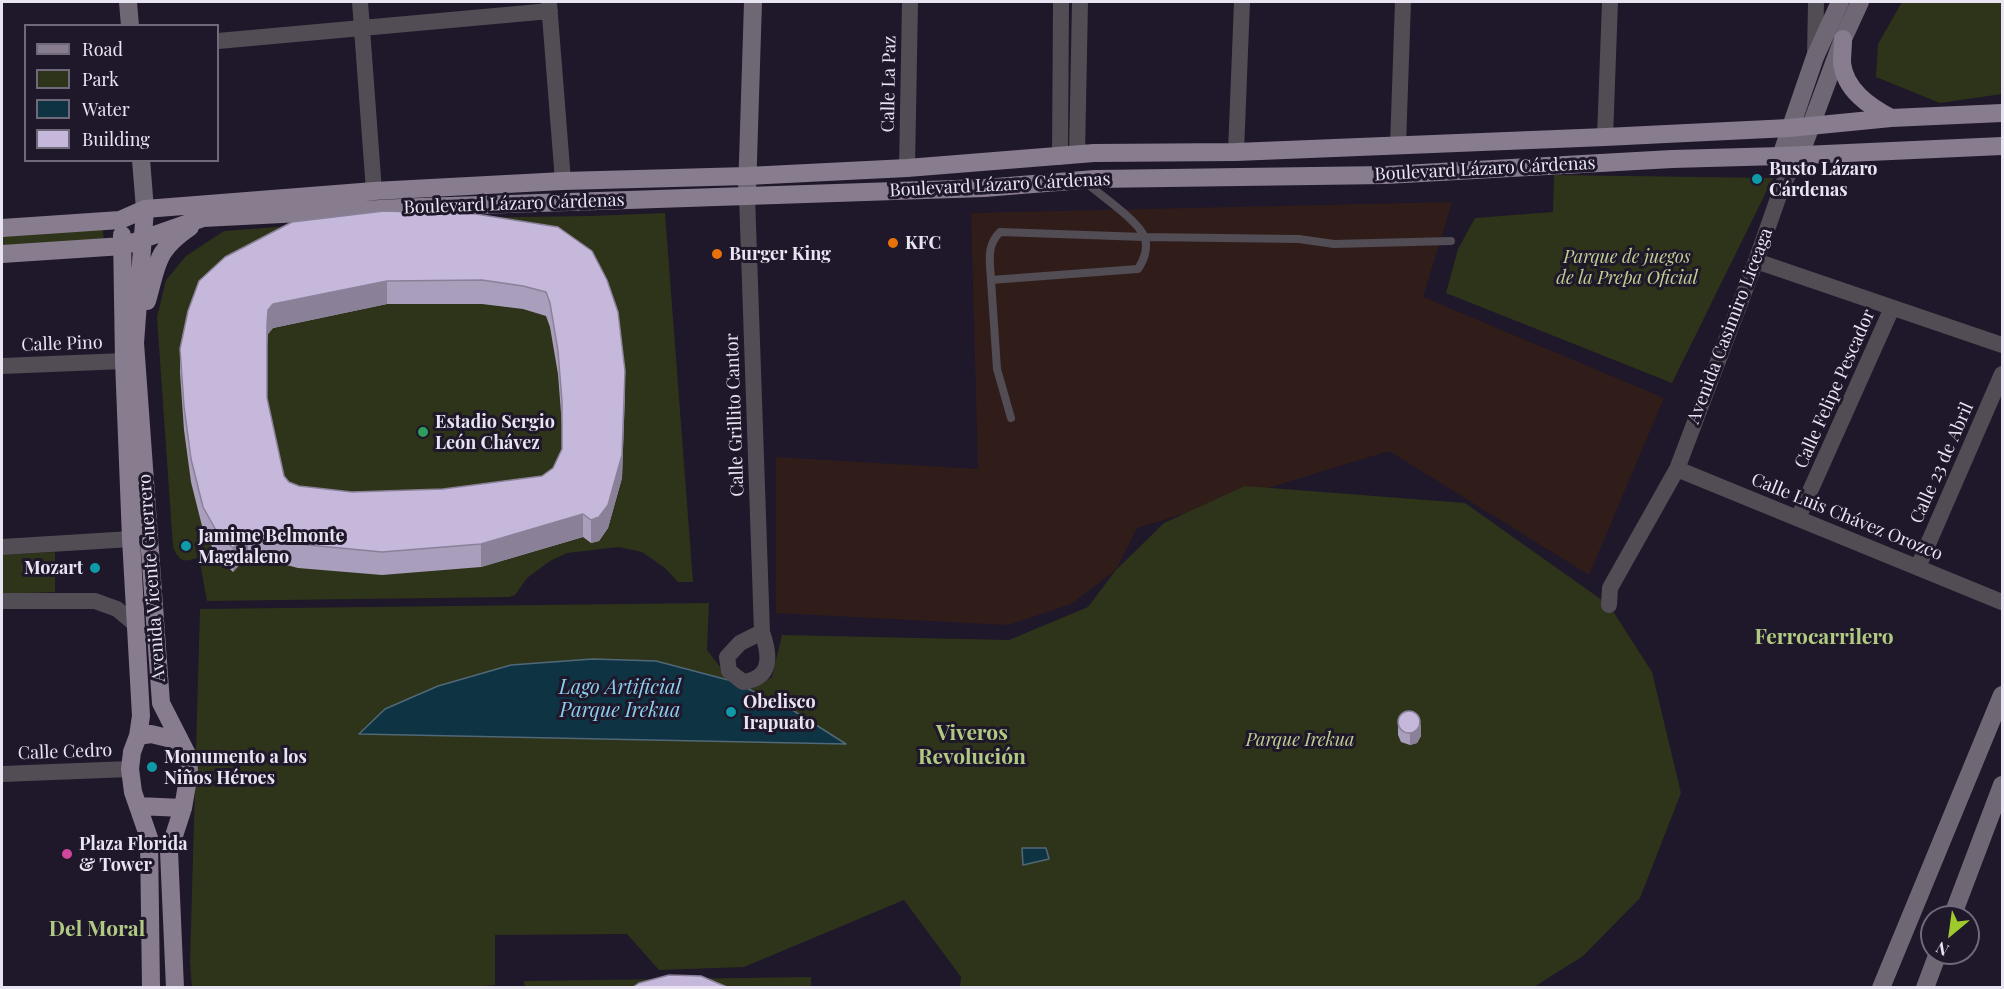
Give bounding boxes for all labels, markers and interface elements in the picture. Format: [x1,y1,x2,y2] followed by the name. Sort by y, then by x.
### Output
[24,24,219,162] legend
[877,35,901,133] street label: Calle La Paz
[82,37,123,61] text: Road
[82,67,119,91] text: Park
[82,97,130,121] text: Water
[82,127,150,151] text: Building
[1374,152,1596,186] street label: Boulevard Lázaro Cárdenas
[1769,158,1877,201] place label: Busto Lázaro Cárdenas
[889,168,1111,202] street label: Boulevard Lázaro Cárdenas
[1750,172,1764,186] marker: Busto Lázaro Cárdenas
[403,189,625,219] street label: Boulevard Lázaro Cárdenas
[1683,225,1777,427] street label: Avenida Casimiro Liceaga
[905,232,941,254] place label: KFC
[886,236,900,250] marker: KFC
[729,243,831,265] place label: Burger King
[1556,246,1698,288] park label: Parque de juegos de la Prepa Oficial
[710,247,724,261] marker: Burger King
[1790,306,1880,472] street label: Calle Felipe Pescador
[21,332,103,356] street label: Calle Pino
[721,333,749,497] street label: Calle Grillito Cantor
[1906,399,1978,527] street label: Calle 23 de Abril
[435,411,555,454] place label: Estadio Sergio León Chávez
[416,425,430,439] marker: Estadio Sergio León Chávez
[1748,469,1946,565] street label: Calle Luis Chávez Orozco
[134,473,170,683] street label: Avenida Vicente Guerrero
[198,525,345,568] place label: Jamime Belmonte Magdaleno
[179,539,193,553] marker: Jamime Belmonte Magdaleno
[24,557,83,579] place label: Mozart
[88,561,102,575] marker: Mozart
[1754,624,1894,650] district label: Ferrocarrilero
[559,676,681,723] water label: Lago Artificial Parque Irekua
[743,691,816,734] place label: Obelisco Irapuato
[724,705,738,719] marker: Obelisco Irapuato
[918,720,1026,770] district label: Viveros Revolución
[1246,729,1354,751] park label: Parque Irekua
[17,740,113,764] street label: Calle Cedro
[164,746,307,789] place label: Monumento a los Niños Héroes
[145,760,159,774] marker: Monumento a los Niños Héroes
[79,833,188,876] place label: Plaza Florida & Tower
[60,847,74,861] marker: Plaza Florida & Tower
[1920,905,1980,965] north arrow
[49,916,145,942] district label: Del Moral
[1932,937,1952,961] text: N

